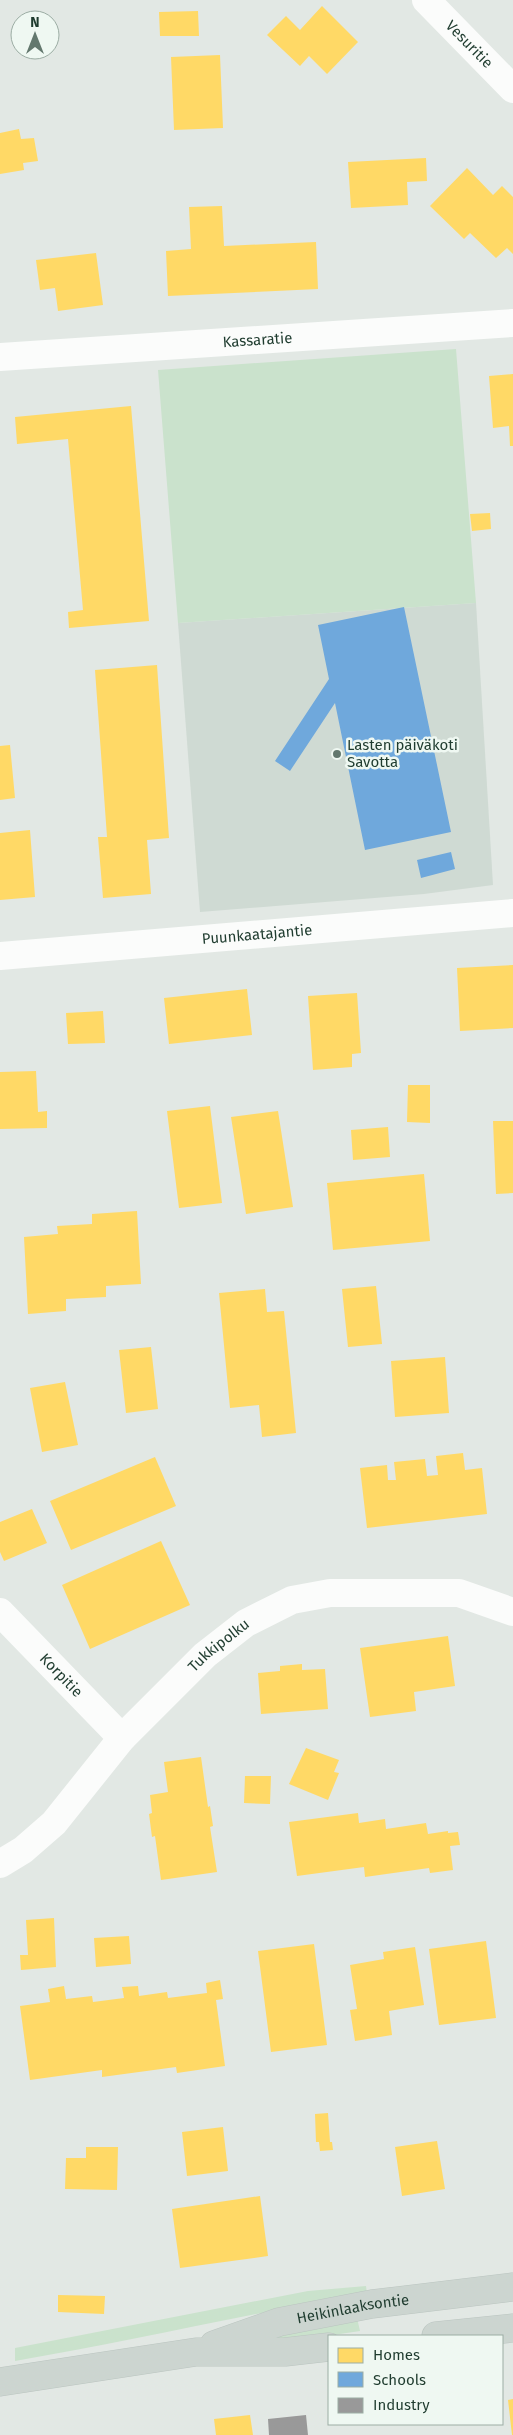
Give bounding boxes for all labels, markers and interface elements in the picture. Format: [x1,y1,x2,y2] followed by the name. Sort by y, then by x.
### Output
[10,10,60,60] north arrow
[30,14,40,31] text: N
[442,17,497,72] street label: Vesuritie
[222,329,293,351] street label: Kassaratie
[347,736,458,771] place label: Lasten päiväkoti Savotta
[331,748,343,760] marker: Lasten päiväkoti Savotta
[201,921,313,948] street label: Puunkaatajantie
[184,1615,253,1676] street label: Tukkipolku
[36,1649,87,1701] street label: Korpitie
[295,2291,410,2327] street label: Heikinlaaksontie
[328,2335,503,2425] legend
[373,2346,420,2364] text: Homes
[373,2371,426,2389] text: Schools
[373,2396,430,2414] text: Industry

